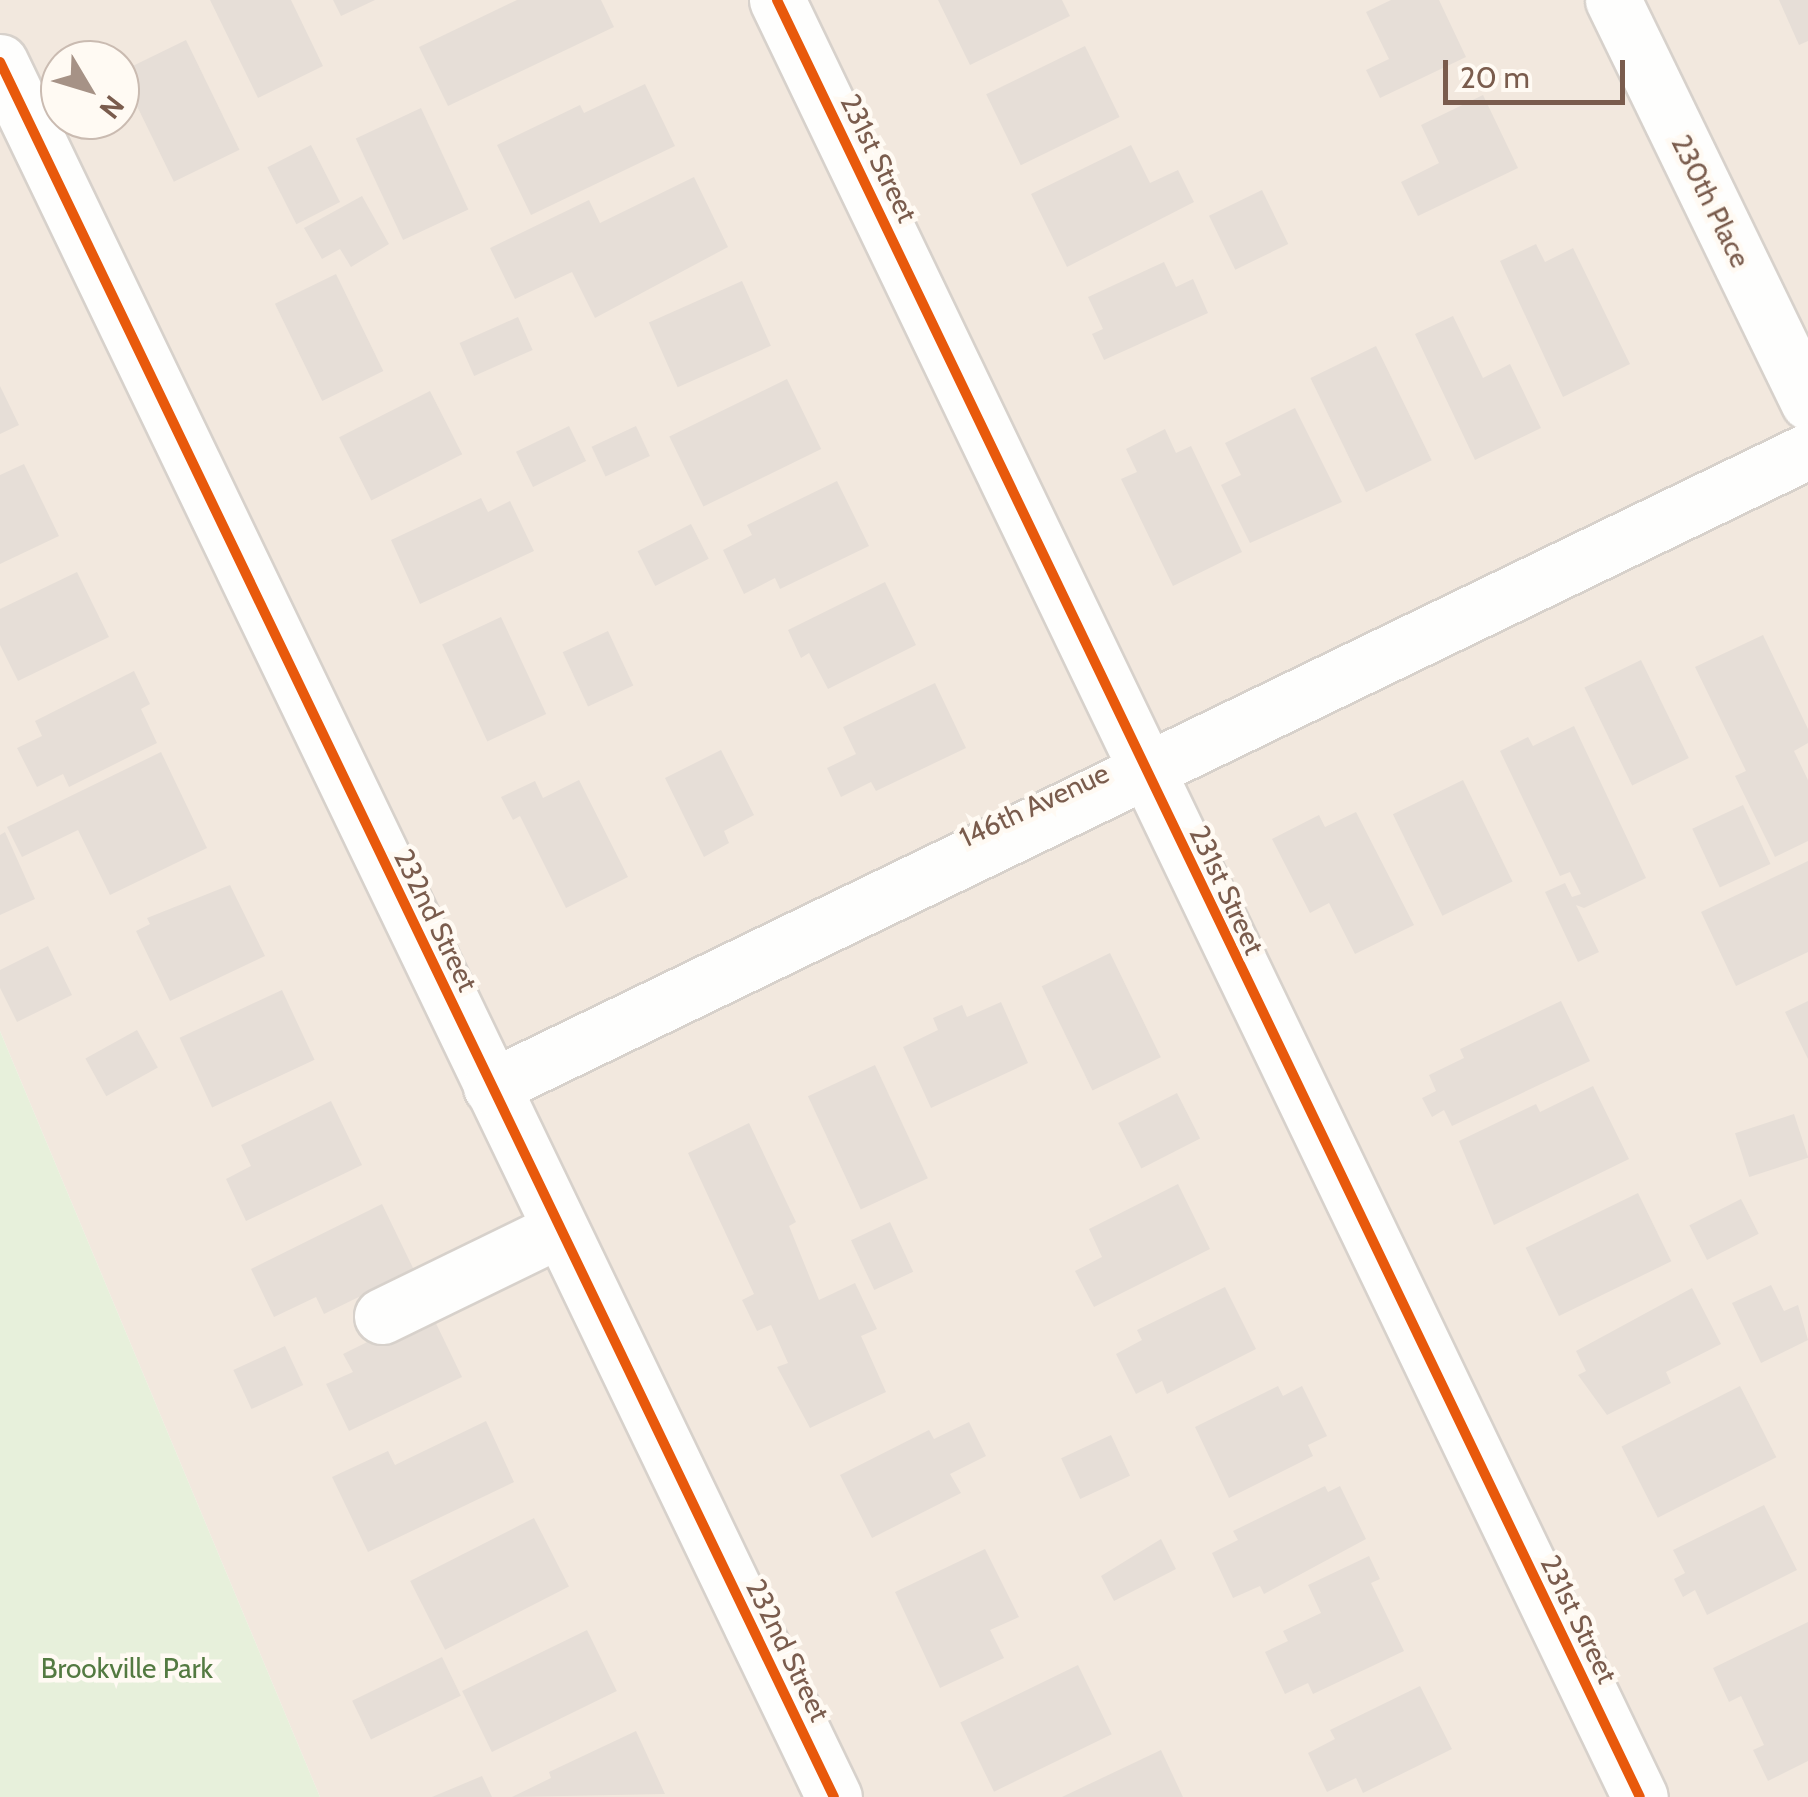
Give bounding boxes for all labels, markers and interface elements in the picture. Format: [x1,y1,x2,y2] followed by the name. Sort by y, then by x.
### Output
[40,40,140,140] north arrow
[1448,40,1630,102] scale bar
[1460,59,1530,96] text: 20 m
[93,89,132,125] text: N
[834,89,924,227] street label: 231st Street
[1665,129,1757,273] street label: 230th Place
[954,756,1114,854] street label: 146th Avenue
[1183,820,1271,960] street label: 231st Street
[387,843,485,997] street label: 232nd Street
[1534,1550,1624,1688] street label: 231st Street
[739,1573,837,1727] street label: 232nd Street
[41,1651,213,1685] park label: Brookville Park

